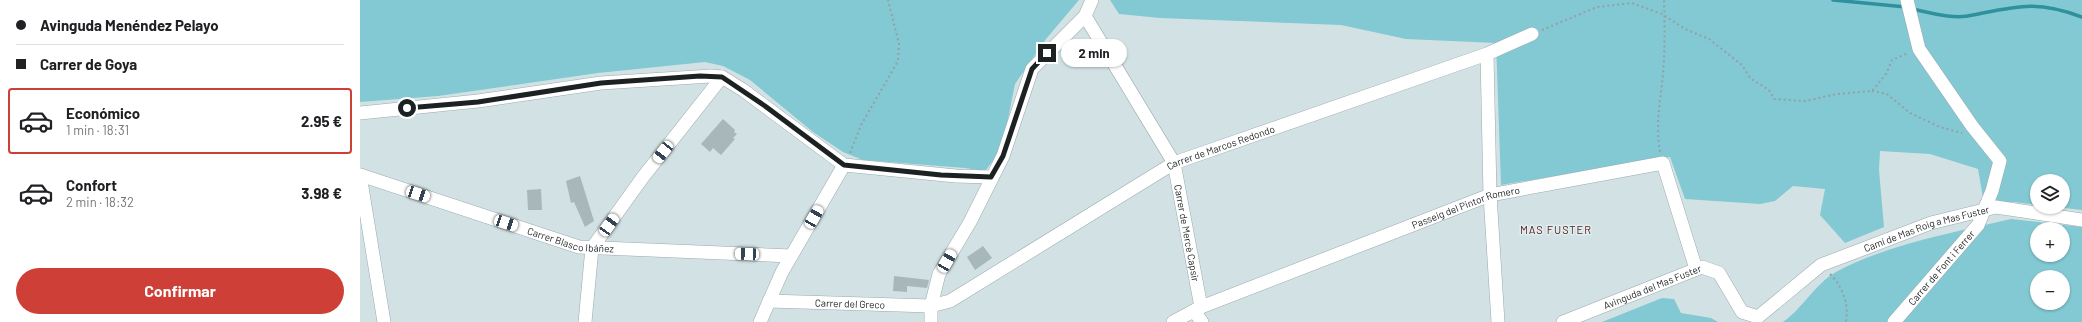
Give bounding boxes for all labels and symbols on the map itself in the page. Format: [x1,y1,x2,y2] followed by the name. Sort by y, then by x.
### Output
[1061,39,1127,67] callout: 2 min
[1038,44,1056,62] route end
[398,99,416,117] route start
[1164,122,1276,172] street label: Carrer de Marcos Redondo
[651,139,675,165] car
[1172,183,1202,283] street label: Carrer de Mercè Capsir
[1410,184,1521,231] street label: Passeig del Pintor Romero
[405,185,431,203] car
[1862,203,1991,254] street label: Camí de Mas Roig a Mas Fuster
[803,204,825,230] car
[597,212,621,238] car
[493,214,519,232] car
[1520,223,1592,236] district label: MAS FUSTER
[526,224,615,254] street label: Carrer Blasco Ibáñez
[1905,227,1977,308] street label: Carrer de Font i Ferrer
[735,248,759,260] car
[936,248,958,274] car
[1602,262,1703,311] street label: Avinguda del Mas Fuster
[815,296,885,311] street label: Carrer del Greco

